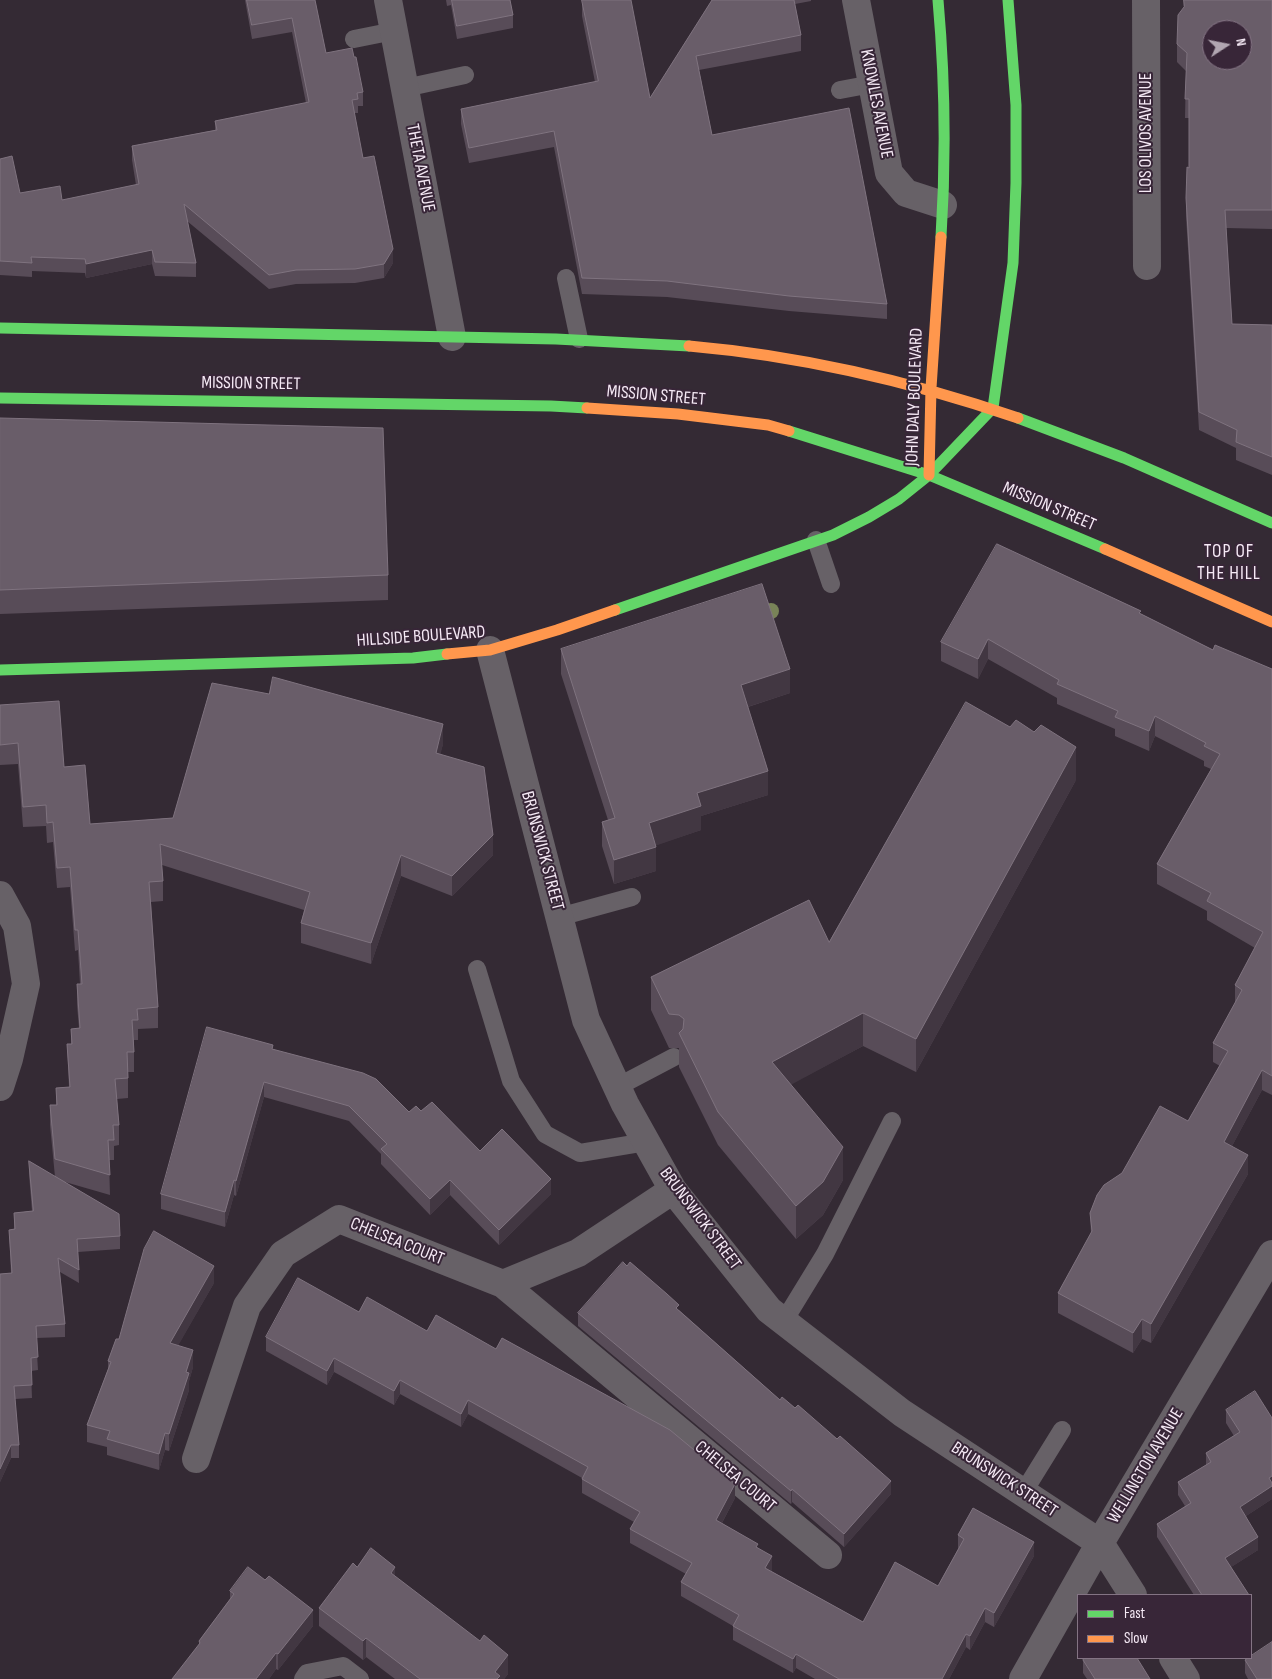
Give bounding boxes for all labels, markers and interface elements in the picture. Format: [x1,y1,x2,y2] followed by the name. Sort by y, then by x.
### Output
[1202,20,1252,70] north arrow
[1232,37,1250,48] text: N
[855,48,897,160] street label: KNOWLES AVENUE
[1135,73,1157,193] street label: LOS OLIVOS AVENUE
[401,122,439,214] street label: THETA AVENUE
[902,328,928,466] street label: JOHN DALY BOULEVARD
[201,372,301,396] street label: MISSION STREET
[606,381,706,411] street label: MISSION STREET
[999,478,1099,536] street label: MISSION STREET
[1196,541,1262,585] district label: TOP OF THE HILL
[356,622,486,652] street label: HILLSIDE BOULEVARD
[516,789,568,913] street label: BRUNSWICK STREET
[655,1164,745,1274] street label: BRUNSWICK STREET
[347,1213,447,1271] street label: CHELSEA COURT
[1103,1405,1189,1527] street label: WELLINGTON AVENUE
[690,1437,780,1517] street label: CHELSEA COURT
[947,1438,1061,1522] street label: BRUNSWICK STREET
[1077,1594,1252,1659] legend
[1124,1604,1145,1623] text: Fast
[1124,1629,1148,1648] text: Slow

